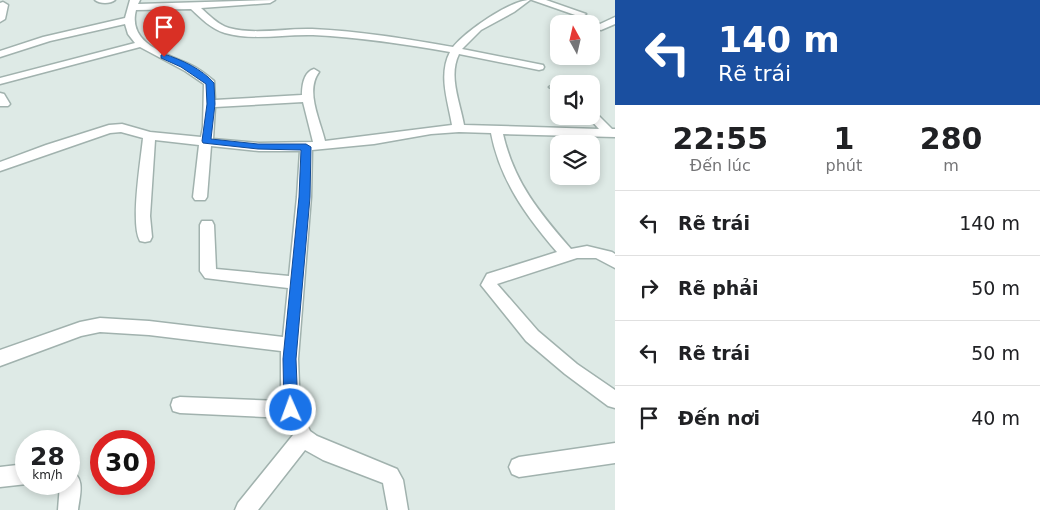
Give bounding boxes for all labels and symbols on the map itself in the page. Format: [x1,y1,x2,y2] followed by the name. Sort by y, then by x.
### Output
[143,6,185,57] pin
[550,15,600,65] north arrow
[264,383,316,435] position arrow
[90,430,155,495] speed limit sign: 30

